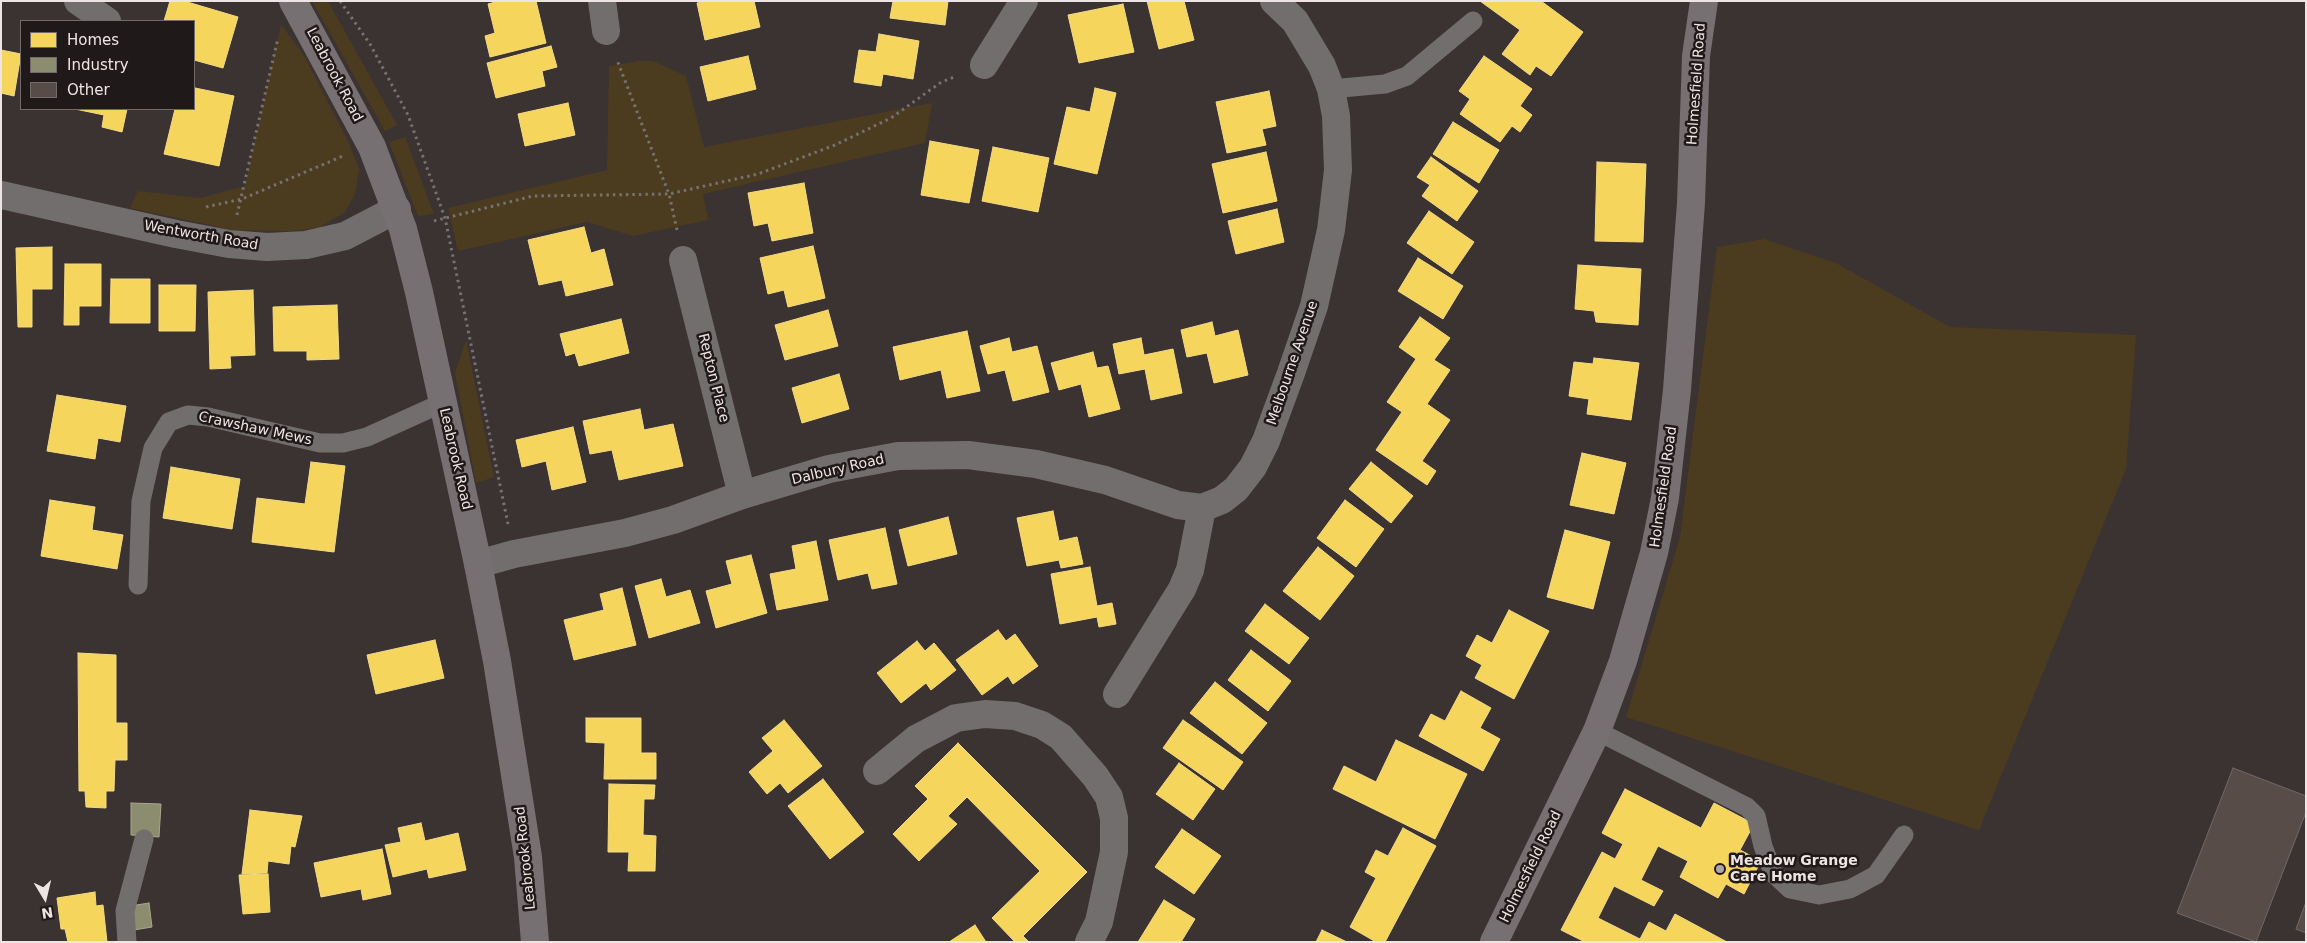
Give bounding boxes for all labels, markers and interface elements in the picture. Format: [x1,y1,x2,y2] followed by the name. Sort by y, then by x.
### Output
[20,20,195,110] legend
[1684,22,1710,146] street label: Holmesfield Road
[302,25,366,125] street label: Leabrook Road
[67,31,119,49] text: Homes
[67,56,129,74] text: Industry
[67,81,110,99] text: Other
[143,218,259,254] street label: Wentworth Road
[1264,299,1322,427] street label: Melbourne Avenue
[694,332,732,424] street label: Repton Place
[435,406,475,512] street label: Leabrook Road
[197,409,313,449] street label: Crawshaw Mews
[1647,425,1681,549] street label: Holmesfield Road
[790,451,886,489] street label: Dalbury Road
[512,805,540,911] street label: Leabrook Road
[1497,808,1565,926] street label: Holmesfield Road
[1730,853,1858,886] place label: Meadow Grange Care Home
[1714,863,1726,875] marker: Meadow Grange Care Home
[20,873,70,923] north arrow
[40,904,54,922] text: N

